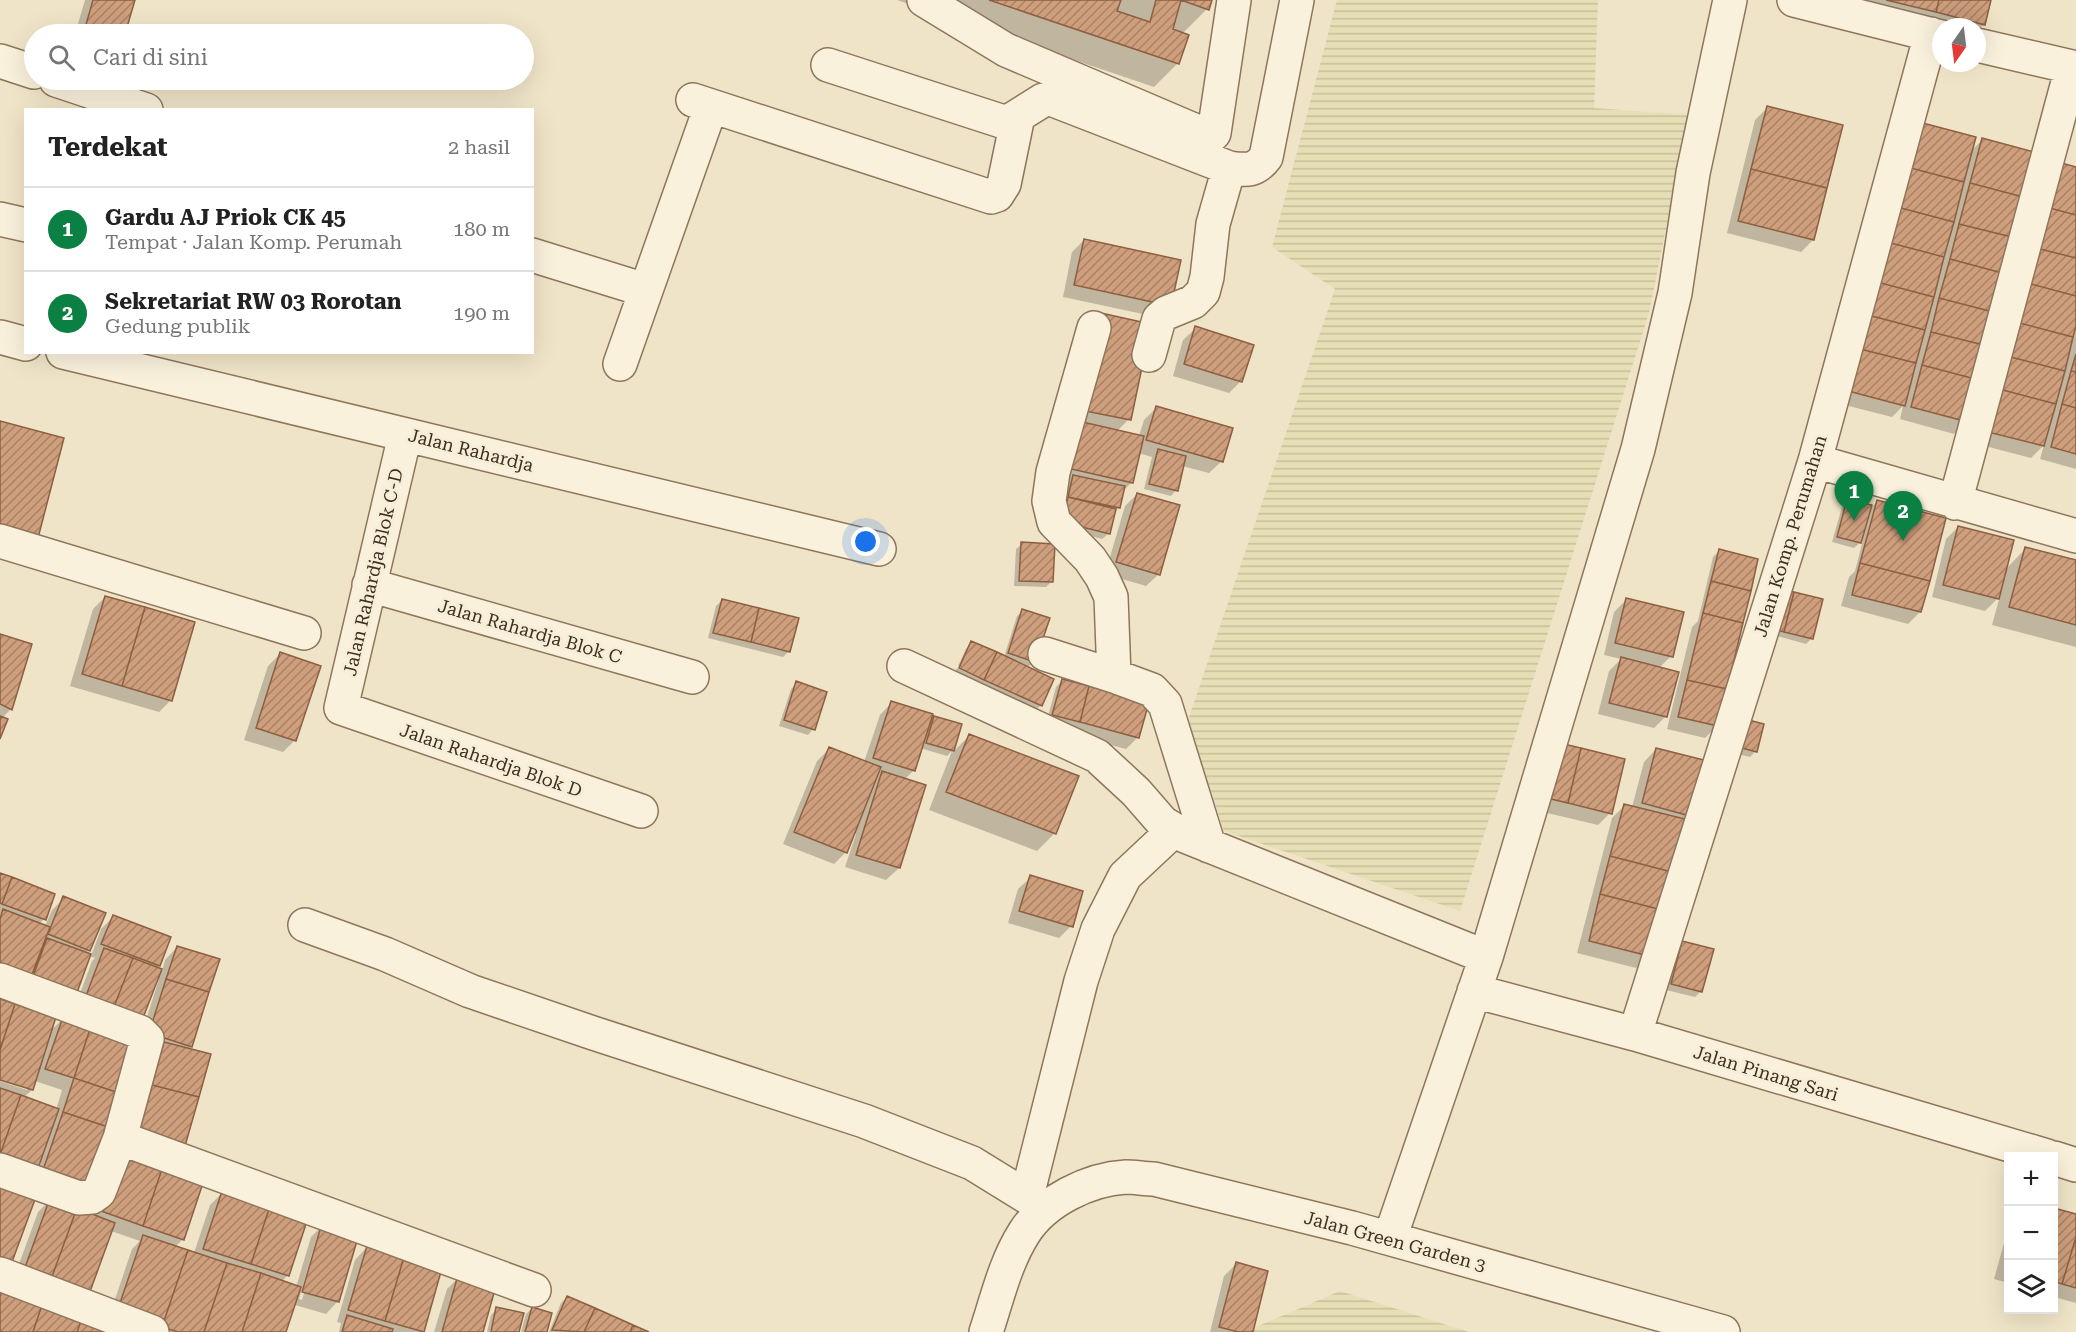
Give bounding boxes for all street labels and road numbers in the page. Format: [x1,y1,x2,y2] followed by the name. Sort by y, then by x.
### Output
[406,424,536,476] street label: Jalan Rahardja
[1749,432,1831,640] street label: Jalan Komp. Perumahan
[339,466,407,678] street label: Jalan Rahardja Blok C-D
[436,595,624,667] street label: Jalan Rahardja Blok C
[397,719,585,801] street label: Jalan Rahardja Blok D
[1691,1041,1841,1105] street label: Jalan Pinang Sari
[1302,1207,1488,1275] street label: Jalan Green Garden 3

